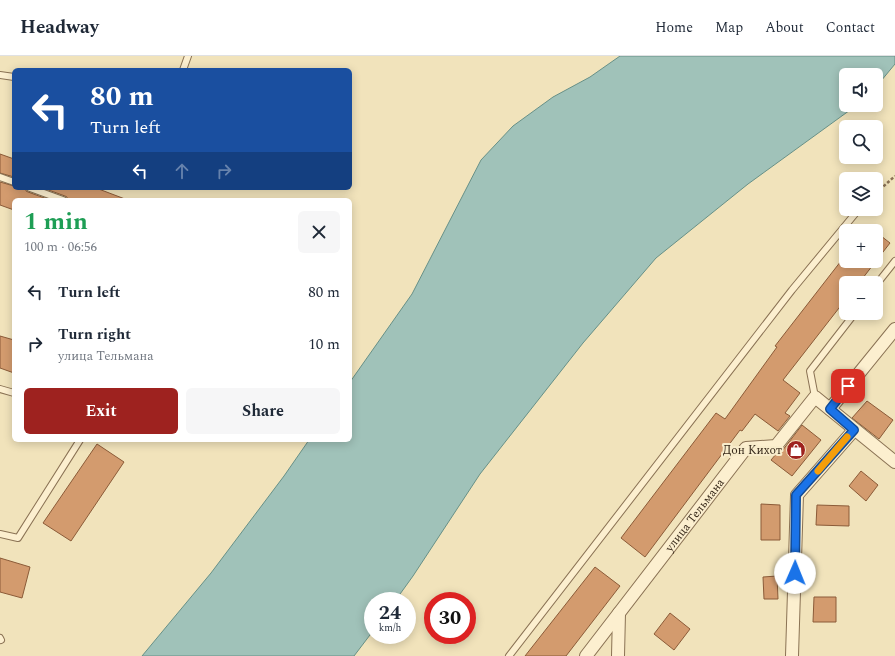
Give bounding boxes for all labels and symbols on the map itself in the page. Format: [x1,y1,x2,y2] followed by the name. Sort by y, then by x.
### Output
[831,369,865,403] pin
[785,439,807,461] shop icon: Дон Кихот
[723,441,782,460] place label: Дон Кихот
[660,474,729,557] street label: улица Тельмана
[774,552,816,594] position arrow
[424,592,476,644] speed limit sign: 30

